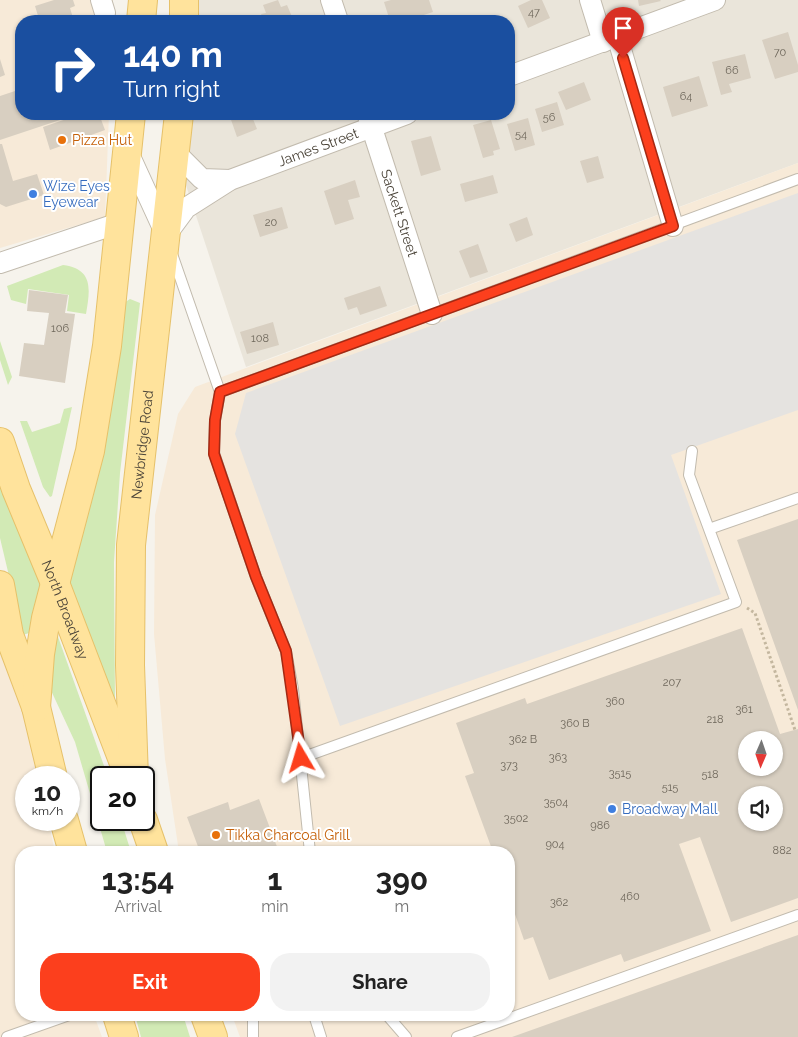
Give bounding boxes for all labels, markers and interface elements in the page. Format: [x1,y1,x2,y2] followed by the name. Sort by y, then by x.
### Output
[528,6,540,19] house number: 47
[602,7,644,58] pin
[609,14,637,42] icon: arrive
[123,34,223,75] text: 140 m
[40,35,105,100] icon: right
[774,46,787,59] house number: 70
[725,64,739,77] house number: 66
[123,76,220,102] text: Turn right
[680,90,692,103] house number: 64
[543,111,556,124] house number: 56
[276,125,361,169] street label: James Street
[515,128,527,141] house number: 54
[72,132,132,148] place label: Pizza Hut
[56,134,68,146] marker: Pizza Hut
[378,167,421,259] street label: Sackett Street
[43,178,110,210] place label: Wize Eyes Eyewear
[27,188,39,200] marker: Wize Eyes Eyewear
[265,216,277,229] house number: 20
[51,322,69,335] house number: 106
[251,332,269,345] house number: 108
[128,389,156,500] street label: Newbridge Road
[38,558,92,662] street label: North Broadway
[663,676,681,689] house number: 207
[605,695,625,708] house number: 360
[735,703,753,716] house number: 361
[707,713,723,726] house number: 218
[560,717,590,730] house number: 360 B
[274,731,326,783] position arrow
[738,731,782,776] north arrow
[738,731,783,831] map controls
[509,733,537,746] house number: 362 B
[549,751,567,764] house number: 363
[500,759,518,772] house number: 373
[90,766,155,831] speed limit sign: 20
[609,767,631,780] house number: 3515
[701,768,719,781] house number: 518
[34,777,61,807] text: 10
[662,781,678,794] house number: 515
[738,786,783,831] button: sound
[544,796,568,809] house number: 3504
[622,801,718,817] place label: Broadway Mall
[606,803,618,815] marker: Broadway Mall
[32,804,63,818] text: km/h
[504,812,528,825] house number: 3502
[590,819,610,832] house number: 986
[226,827,350,843] place label: Tikka Charcoal Grill
[210,829,222,841] marker: Tikka Charcoal Grill
[545,838,565,851] house number: 904
[773,844,792,857] house number: 882
[102,862,174,897] text: 13:54
[268,862,282,897] text: 1
[375,862,428,897] text: 390
[620,890,640,903] house number: 460
[550,896,568,909] house number: 362
[115,897,162,916] text: Arrival
[261,897,289,916] text: min
[394,897,409,916] text: m
[40,953,260,1011] button: Exit
[270,953,490,1011] button: Share

